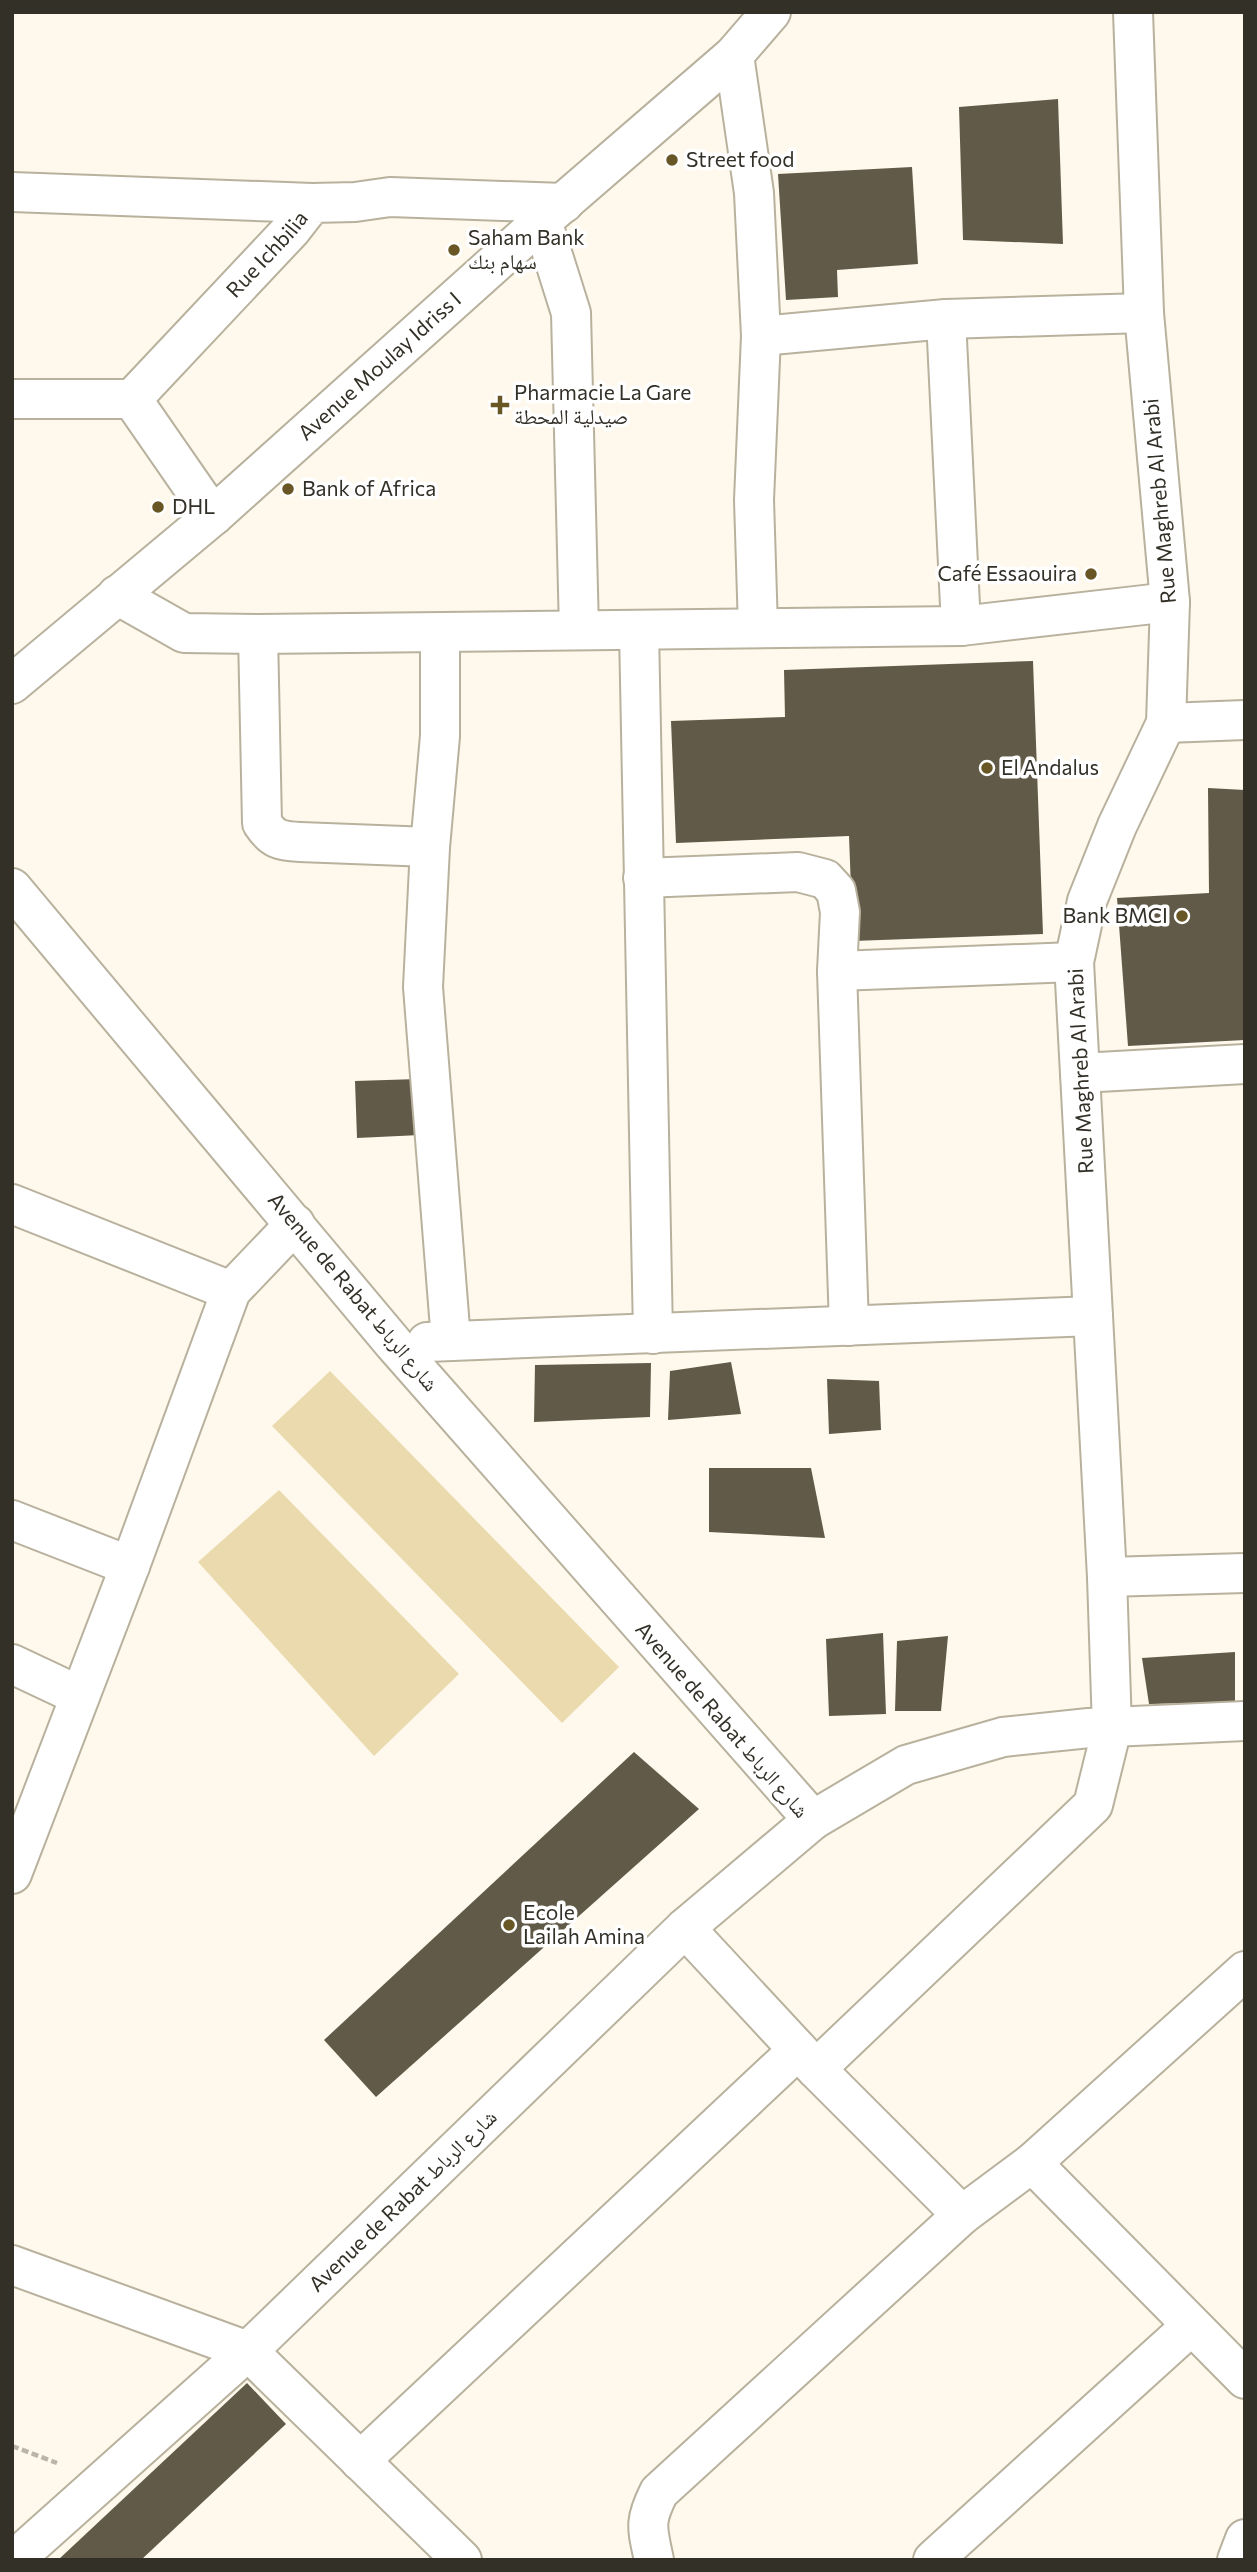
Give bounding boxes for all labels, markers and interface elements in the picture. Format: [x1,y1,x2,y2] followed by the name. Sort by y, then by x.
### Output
[686,146,794,171] place label: Street food
[664,152,680,168] marker: Street food
[220,205,312,302] street label: Rue Ichbilia
[468,224,585,276] place label: Saham Bank سهام بنك
[446,242,462,258] marker: Saham Bank سهام بنك
[292,286,465,445] street label: Avenue Moulay Idriss I
[514,379,691,428] place label: Pharmacie La Gare صيدلية المحطة
[492,397,508,413] marker: Pharmacie La Gare صيدلية المحطة
[1137,397,1180,605] street label: Rue Maghreb Al Arabi
[302,475,436,500] place label: Bank of Africa
[280,481,296,497] marker: Bank of Africa
[172,493,215,518] place label: DHL
[150,499,166,515] marker: DHL
[937,560,1077,585] place label: Café Essaouira
[1083,566,1099,582] marker: Café Essaouira
[1001,754,1099,779] place label: El Andalus
[979,760,995,776] marker: El Andalus
[1062,902,1168,927] place label: Bank BMCI
[1174,908,1190,924] marker: Bank BMCI
[1062,968,1097,1175] street label: Rue Maghreb Al Arabi
[262,1187,445,1397] street label: Avenue de Rabat شارع الرباط
[630,1616,815,1823] street label: Avenue de Rabat شارع الرباط
[523,1899,645,1948] place label: Ecole Lailah Amina
[501,1917,517,1933] marker: Ecole Lailah Amina
[303,2104,502,2298] street label: Avenue de Rabat شارع الرباط

